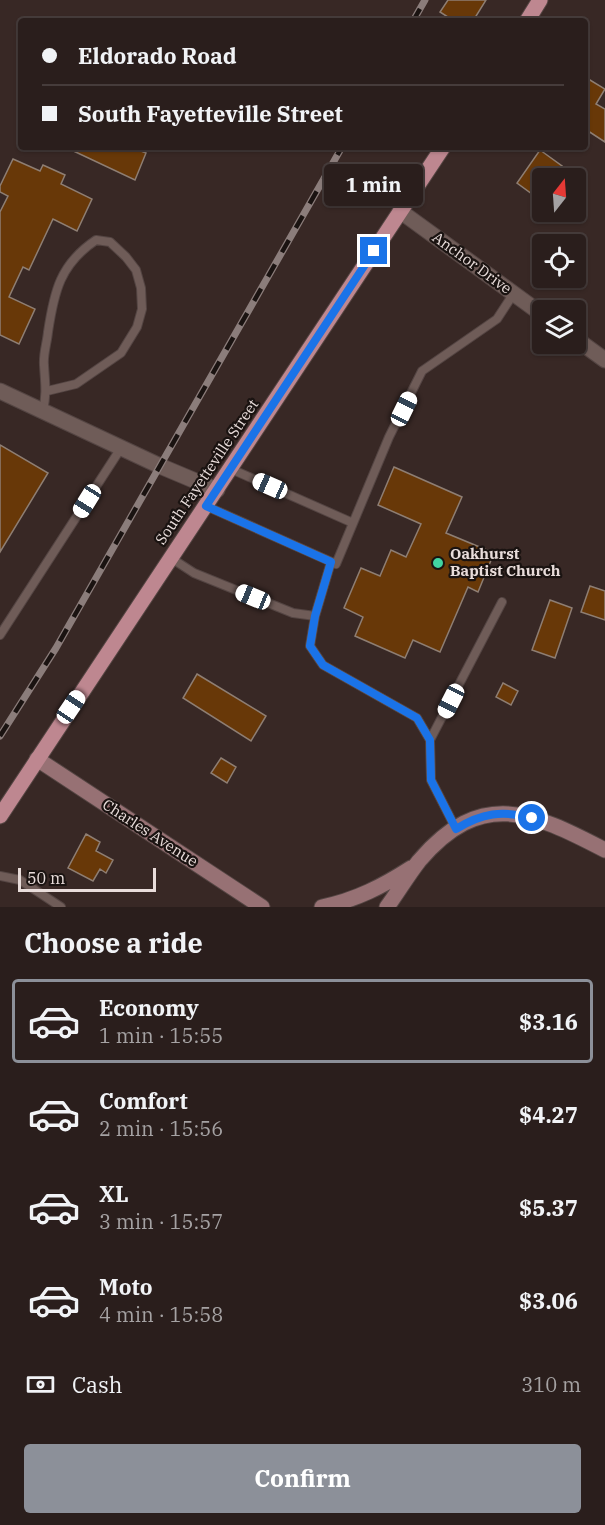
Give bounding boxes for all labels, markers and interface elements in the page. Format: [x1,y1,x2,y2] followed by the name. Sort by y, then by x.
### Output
[78,41,237,70] text: Eldorado Road
[78,99,343,128] text: South Fayetteville Street
[324,164,424,206] callout: 1 min
[532,168,586,222] north arrow
[532,168,586,354] map controls
[346,171,402,198] text: 1 min
[429,227,516,298] street label: Anchor Drive
[532,234,586,288] button: locate
[360,237,387,264] route end
[532,300,586,354] button: layers
[388,389,420,429] car
[151,395,262,548] street label: South Fayetteville Street
[250,470,290,502] car
[70,481,104,521] car
[450,544,561,580] place label: Oakhurst Baptist Church
[431,556,445,570] marker: Oakhurst Baptist Church
[233,582,273,612] car
[435,681,467,721] car
[53,687,89,727] car
[99,795,202,871] street label: Charles Avenue
[518,804,545,831] route start
[18,865,156,892] scale bar
[27,868,65,888] text: 50 m
[24,925,203,960] text: Choose a ride
[99,993,199,1022] text: Economy
[27,994,81,1048] icon: car
[519,1007,578,1036] text: $3.16
[99,1022,223,1049] text: 1 min · 15:55
[99,1086,188,1115] text: Comfort
[27,1087,81,1141] icon: car
[519,1100,578,1129] text: $4.27
[99,1115,223,1142] text: 2 min · 15:56
[99,1179,129,1208] text: XL
[27,1180,81,1234] icon: car
[519,1193,578,1222] text: $5.37
[99,1208,223,1235] text: 3 min · 15:57
[99,1272,153,1301] text: Moto
[27,1273,81,1327] icon: car
[519,1286,578,1315] text: $3.06
[99,1301,223,1328] text: 4 min · 15:58
[24,1368,57,1401] icon: cash
[72,1370,123,1399] text: Cash
[521,1371,581,1398] text: 310 m
[24,1444,581,1513] button: Confirm

